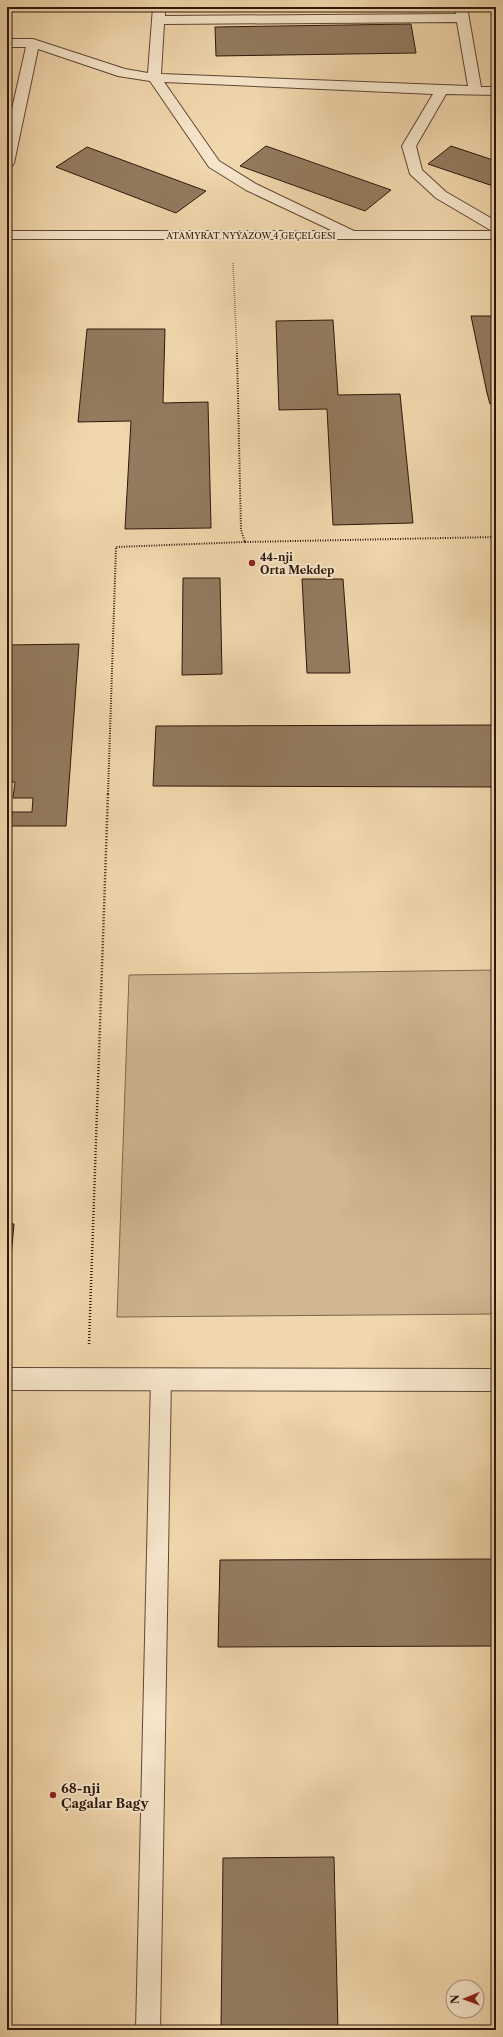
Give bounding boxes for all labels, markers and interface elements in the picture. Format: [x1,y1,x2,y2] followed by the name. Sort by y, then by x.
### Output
[165,230,336,241] street label: ATAMYRAT NYÝAZOW 4 GEÇELGESI
[260,550,334,577] place label: 44-nji Orta Mekdep
[247,558,257,568] marker: 44-nji Orta Mekdep
[61,1780,149,1811] place label: 68-nji Çagalar Bagy
[48,1790,58,1800] marker: 68-nji Çagalar Bagy
[445,1979,485,2019] north arrow
[448,1994,462,2004] text: N

